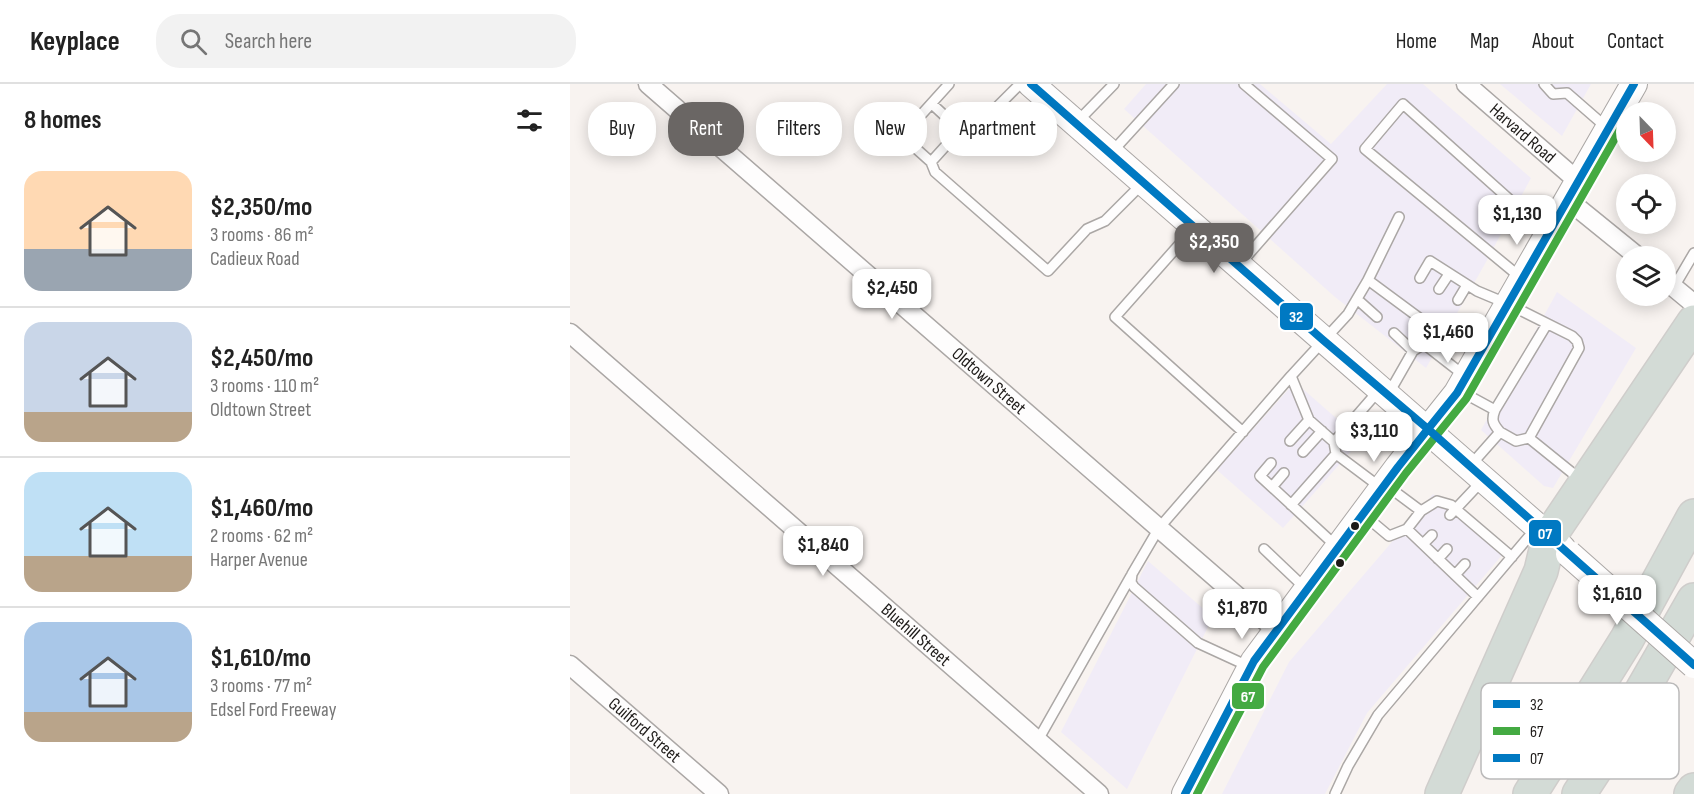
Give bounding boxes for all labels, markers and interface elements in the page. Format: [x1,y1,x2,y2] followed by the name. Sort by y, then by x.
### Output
[156,14,576,68] search box
[30,25,120,58] text: Keyplace
[177,25,210,58] icon: search
[225,28,312,55] text: Search here
[1396,29,1437,54] text: Home
[1470,29,1499,54] text: Map
[1532,29,1574,54] text: About
[1607,29,1664,54] text: Contact
[1485,99,1560,168] street label: Harvard Road
[588,102,656,156] chip: Buy
[668,102,744,156] chip: Rent
[756,102,842,156] chip: Filters
[854,102,927,156] chip: New
[939,102,1057,156] chip: Apartment
[1616,102,1676,162] north arrow
[1616,102,1676,306] map controls
[513,104,546,137] icon: filters
[24,105,102,136] text: 8 homes
[1616,174,1676,234] button: locate
[210,192,312,223] text: $2,350/mo
[72,195,144,267] icon: home
[1468,195,1566,246] pin: $1,130
[1492,202,1542,226] text: $1,130
[210,223,314,247] text: 3 rooms · 86 m²
[1165,223,1263,274] pin: $2,350
[1189,230,1239,254] text: $2,350
[1616,246,1676,306] button: layers
[210,247,300,271] text: Cadieux Road
[843,269,941,320] pin: $2,450
[866,276,918,300] text: $2,450
[1279,302,1314,331] line badge: 32
[1289,308,1303,327] text: 32
[1399,313,1497,364] pin: $1,460
[1422,320,1474,344] text: $1,460
[210,343,313,374] text: $2,450/mo
[947,343,1030,419] street label: Oldtown Street
[72,346,144,418] icon: home
[210,374,319,398] text: 3 rooms · 110 m²
[210,398,311,422] text: Oldtown Street
[1325,412,1423,463] pin: $3,110
[1350,419,1398,443] text: $3,110
[210,493,313,524] text: $1,460/mo
[72,496,144,568] icon: home
[1528,519,1562,547] line badge: 07
[1349,520,1361,532] unlabelled marker
[210,524,313,548] text: 2 rooms · 62 m²
[1538,525,1552,544] text: 07
[774,526,872,577] pin: $1,840
[797,533,849,557] text: $1,840
[210,548,308,572] text: Harper Avenue
[1334,557,1346,569] unlabelled marker
[1568,575,1666,626] pin: $1,610
[1592,582,1642,606] text: $1,610
[1193,589,1291,640] pin: $1,870
[1217,596,1267,620] text: $1,870
[877,599,955,671] street label: Bluehill Street
[210,643,311,674] text: $1,610/mo
[72,646,144,718] icon: home
[210,674,312,698] text: 3 rooms · 77 m²
[1231,682,1265,710] line badge: 67
[1481,683,1679,779] legend
[1241,688,1255,707] text: 67
[604,693,685,768] street label: Guilford Street
[1530,696,1543,715] text: 32
[210,698,336,722] text: Edsel Ford Freeway
[1530,723,1544,742] text: 67
[1530,750,1544,769] text: 07

